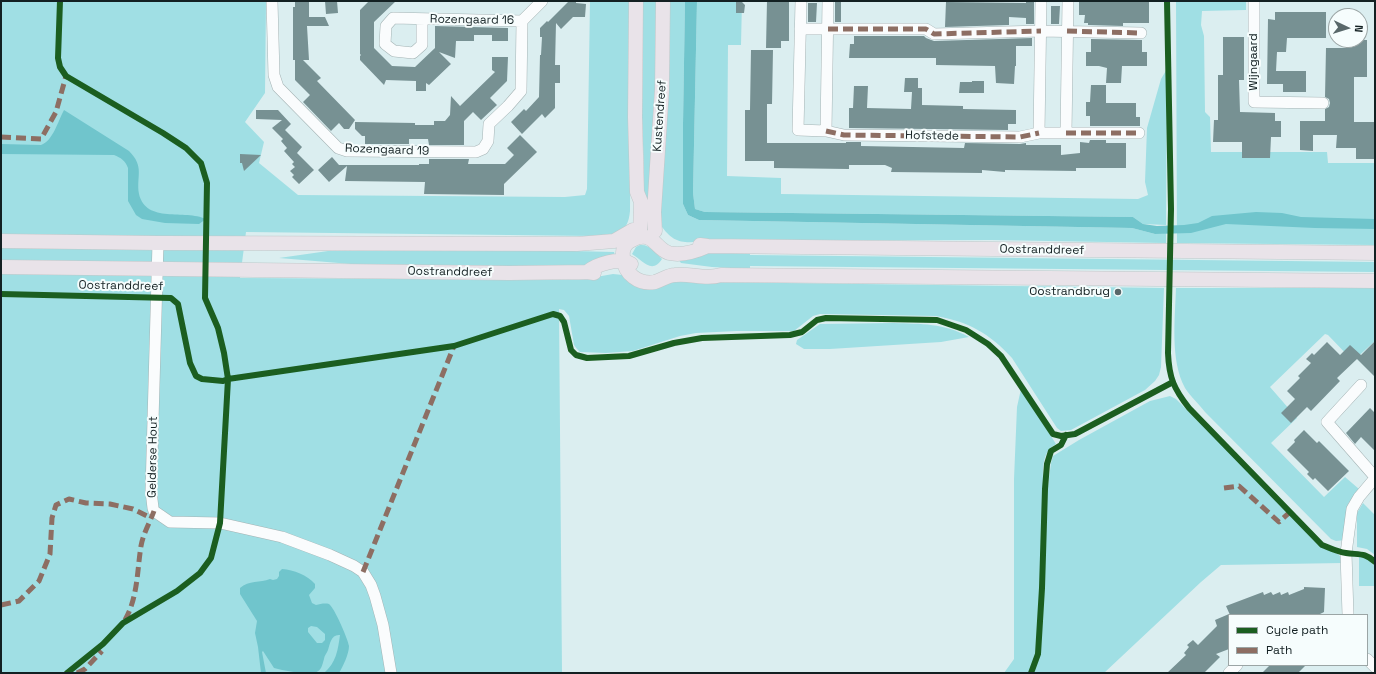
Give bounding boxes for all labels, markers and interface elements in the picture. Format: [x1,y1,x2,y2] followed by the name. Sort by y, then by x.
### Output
[1328,8,1368,48] north arrow
[430,12,514,28] street label: Rozengaard 16
[1352,25,1366,33] text: N
[1247,33,1261,91] street label: Wijngaard
[650,80,670,152] street label: Kustendreef
[905,128,959,144] street label: Hofstede
[345,141,429,159] street label: Rozengaard 19
[999,242,1085,258] street label: Oostranddreef
[407,264,493,280] street label: Oostranddreef
[78,278,164,294] street label: Oostranddreef
[1029,285,1110,299] place label: Oostrandbrug
[1113,287,1123,297] marker: Oostrandbrug
[145,416,161,498] street label: Gelderse Hout
[1228,614,1368,666] legend
[1266,622,1328,638] text: Cycle path
[1266,642,1292,658] text: Path

